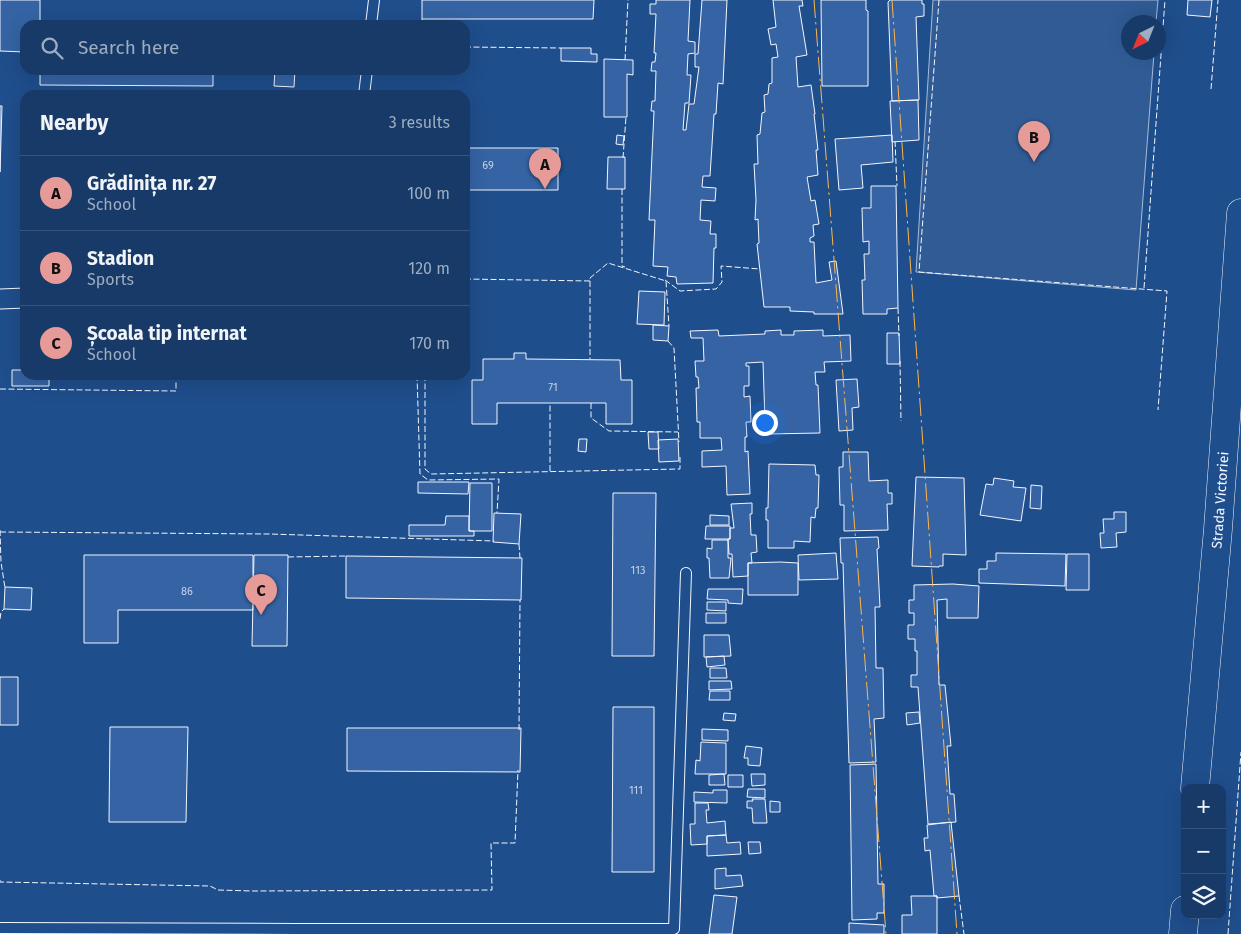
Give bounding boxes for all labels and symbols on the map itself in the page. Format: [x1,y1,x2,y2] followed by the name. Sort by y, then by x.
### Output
[1121,15,1166,60] north arrow
[1018,121,1050,162] pin: B
[529,148,561,189] pin: A
[482,159,494,172] house number: 69
[548,381,558,394] house number: 71
[752,410,778,436] your location
[1208,451,1232,549] street label: Strada Victoriei
[631,564,645,577] house number: 113
[245,574,277,615] pin: C
[181,585,193,598] house number: 86
[629,784,643,797] house number: 111

